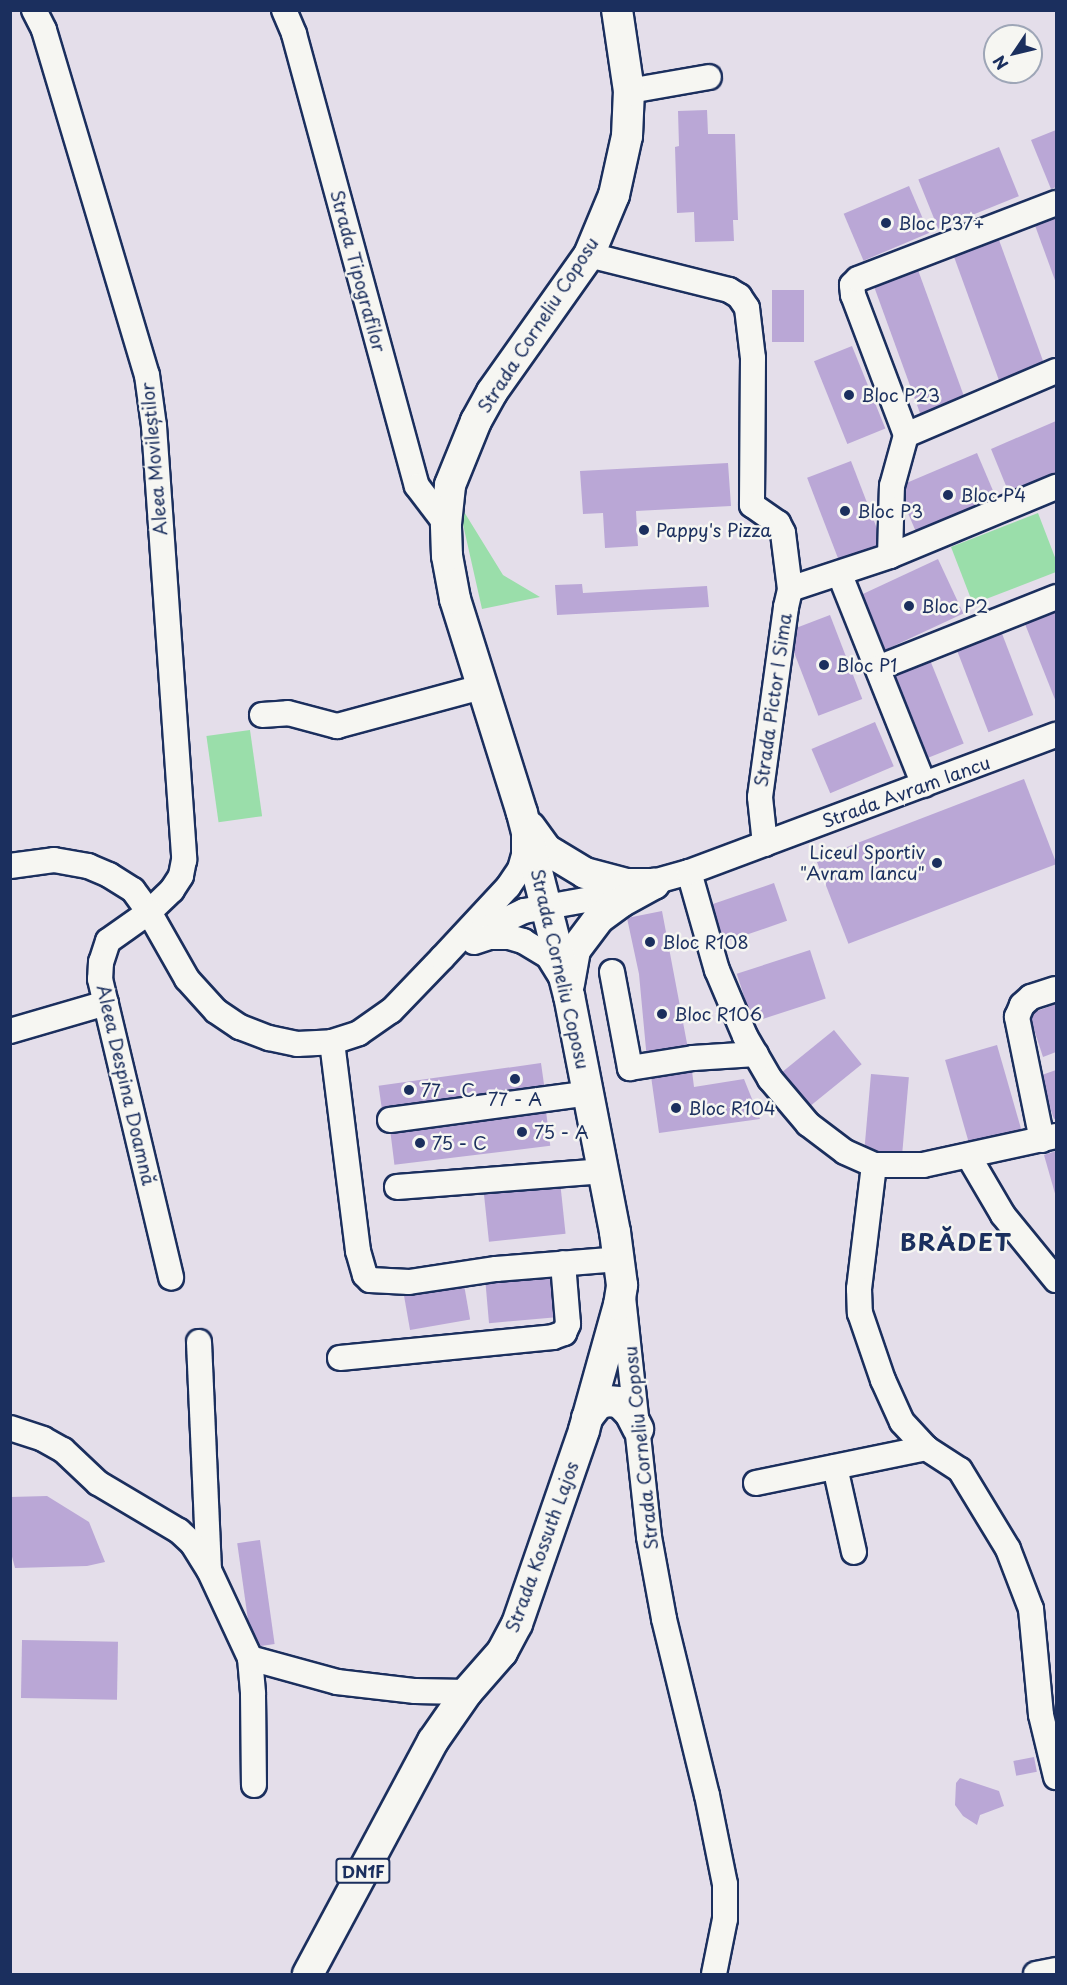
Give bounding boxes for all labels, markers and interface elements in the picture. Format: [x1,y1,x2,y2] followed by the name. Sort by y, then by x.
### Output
[983,24,1043,84] north arrow
[986,51,1013,75] text: N
[326,187,390,355] street label: Strada Tipografilor
[898,212,986,234] place label: Bloc P37+
[879,216,893,230] marker: Bloc P37+
[473,232,603,418] street label: Strada Corneliu Coposu
[137,381,171,537] street label: Aleea Movileștilor
[861,384,940,406] place label: Bloc P23
[842,388,856,402] marker: Bloc P23
[960,484,1026,506] place label: Bloc P4
[941,488,955,502] marker: Bloc P4
[857,500,923,522] place label: Bloc P3
[838,504,852,518] marker: Bloc P3
[656,519,771,541] place label: Pappy's Pizza
[637,523,651,537] marker: Pappy's Pizza
[921,595,988,617] place label: Bloc P2
[902,599,916,613] marker: Bloc P2
[750,611,796,789] street label: Strada Pictor I Sima
[836,654,897,676] place label: Bloc P1
[817,658,831,672] marker: Bloc P1
[820,752,992,832] street label: Strada Avram Iancu
[800,842,925,884] place label: Liceul Sportiv "Avram Iancu"
[930,856,944,870] marker: Liceul Sportiv "Avram Iancu"
[526,866,594,1072] street label: Strada Corneliu Coposu
[662,931,749,953] place label: Bloc R108
[643,935,657,949] marker: Bloc R108
[92,982,160,1188] street label: Aleea Despina Doamnă
[674,1003,763,1025] place label: Bloc R106
[655,1007,669,1021] marker: Bloc R106
[508,1072,522,1086] marker: 77 - A
[421,1079,475,1101] place label: 77 - C
[402,1083,416,1097] marker: 77 - C
[488,1088,542,1110] place label: 77 - A
[688,1097,777,1119] place label: Bloc R104
[669,1101,683,1115] marker: Bloc R104
[534,1121,589,1143] place label: 75 - A
[515,1125,529,1139] marker: 75 - A
[432,1132,487,1154] place label: 75 - C
[413,1136,427,1150] marker: 75 - C
[900,1228,1012,1256] district label: BRĂDET
[619,1344,663,1552] street label: Strada Corneliu Coposu
[501,1459,583,1635] street label: Strada Kossuth Lajos
[334,1858,392,1884] road number: DN1F

